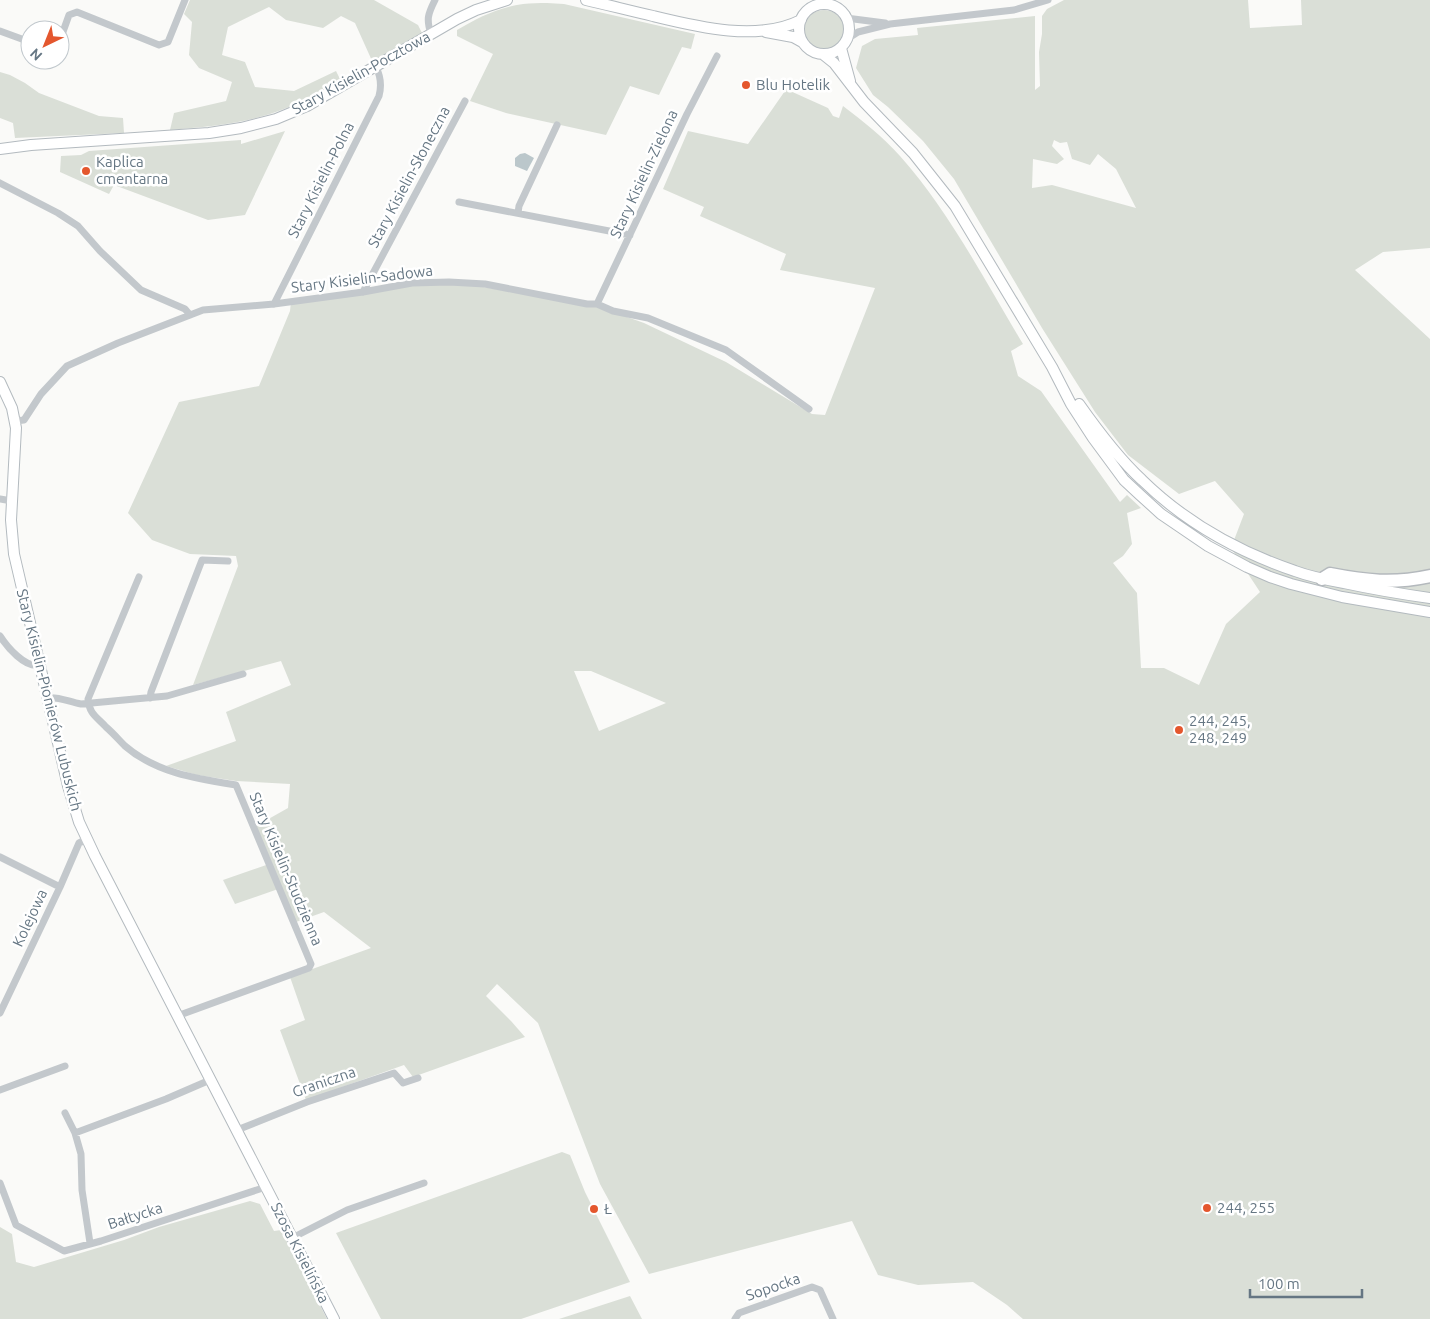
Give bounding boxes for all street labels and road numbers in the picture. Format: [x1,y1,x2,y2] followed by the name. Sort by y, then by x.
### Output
[289,27,433,118] street label: Stary Kisielin-Pocztowa
[364,103,453,250] street label: Stary Kisielin-Słoneczna
[606,107,681,241] street label: Stary Kisielin-Zielona
[284,119,357,241] street label: Stary Kisielin-Polna
[290,261,434,296] street label: Stary Kisielin-Sadowa
[14,587,85,813] street label: Stary Kisielin-Pionierów Lubuskich
[246,790,326,948] street label: Stary Kisielin-Studzienna
[9,886,50,949] street label: Kolejowa
[290,1063,358,1100] street label: Graniczna
[105,1199,164,1232] street label: Bałtycka
[268,1200,333,1306] street label: Szosa Kisielińska
[743,1269,802,1304] street label: Sopocka

